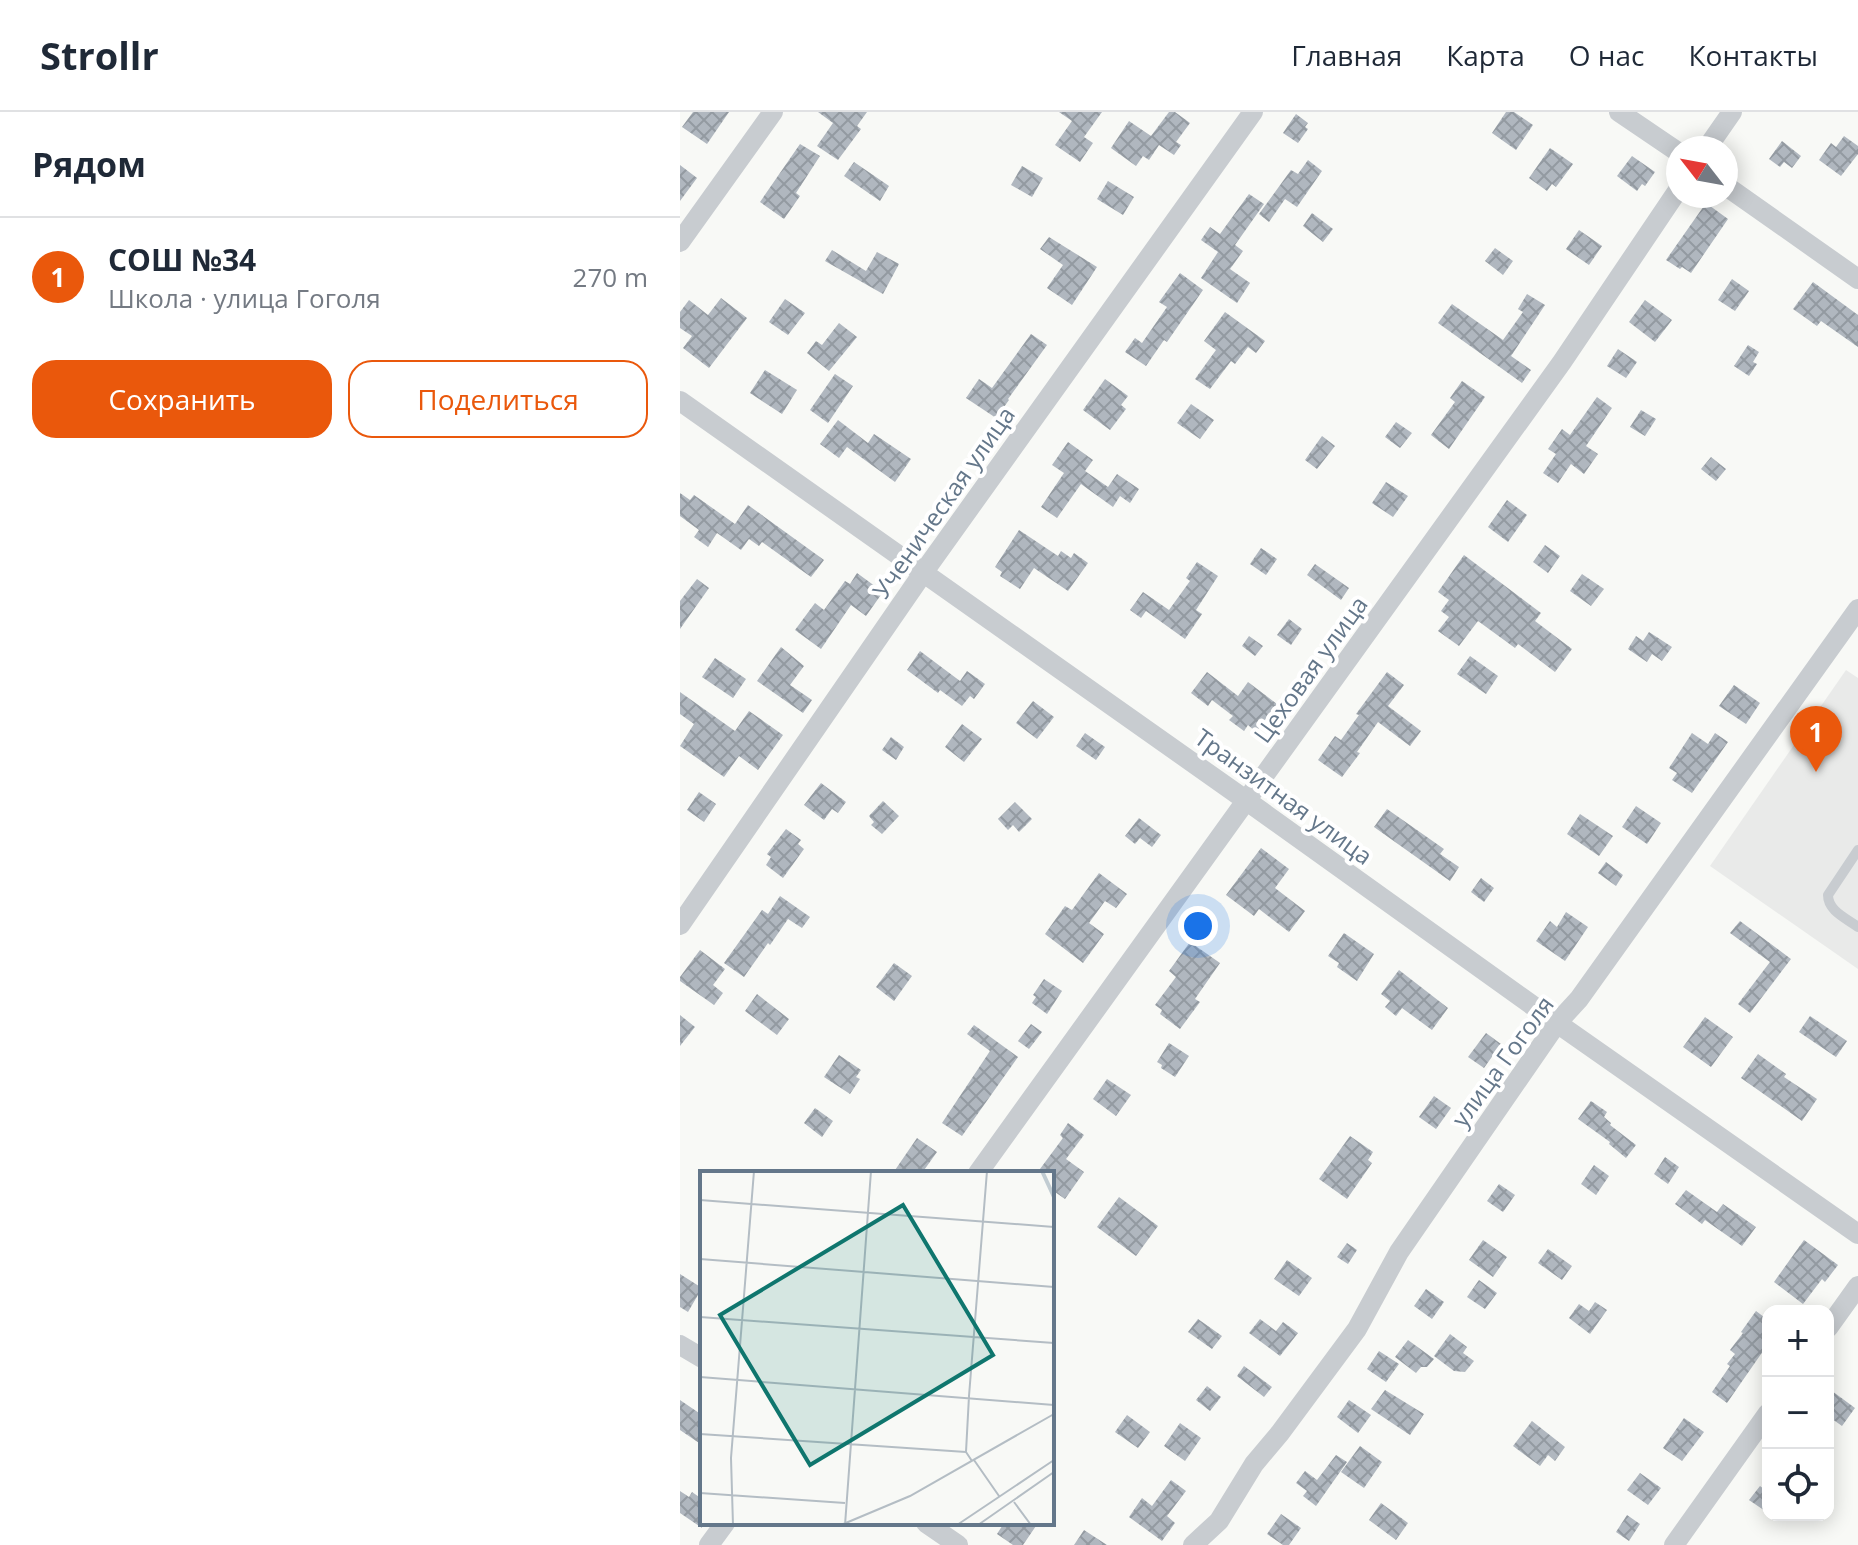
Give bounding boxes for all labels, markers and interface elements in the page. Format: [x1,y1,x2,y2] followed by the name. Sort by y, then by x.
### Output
[40,29,159,81] text: Strollr
[1291,36,1402,74] text: Главная
[1446,36,1525,74] text: Карта
[1569,36,1644,74] text: О нас
[1688,36,1818,74] text: Контакты
[1666,136,1738,208] north arrow
[32,141,146,187] text: Рядом
[108,239,256,280] text: СОШ №34
[51,259,65,295] text: 1
[573,259,648,295] text: 270 m
[108,280,381,316] text: Школа · улица Гоголя
[32,360,332,438] button: Сохранить
[348,360,648,438] button: Поделиться
[864,399,1022,605] street label: Ученическая улица
[1245,589,1375,749] street label: Цеховая улица
[1790,706,1842,772] pin: 1
[1189,720,1379,872] street label: Транзитная улица
[1178,906,1218,946] your location
[1443,989,1561,1133] street label: улица Гоголя
[700,1171,1054,1525] inset map
[1762,1305,1834,1521] map controls
[1762,1305,1834,1377] button: +
[1762,1377,1834,1449] button: −
[1762,1449,1834,1521] button: locate

